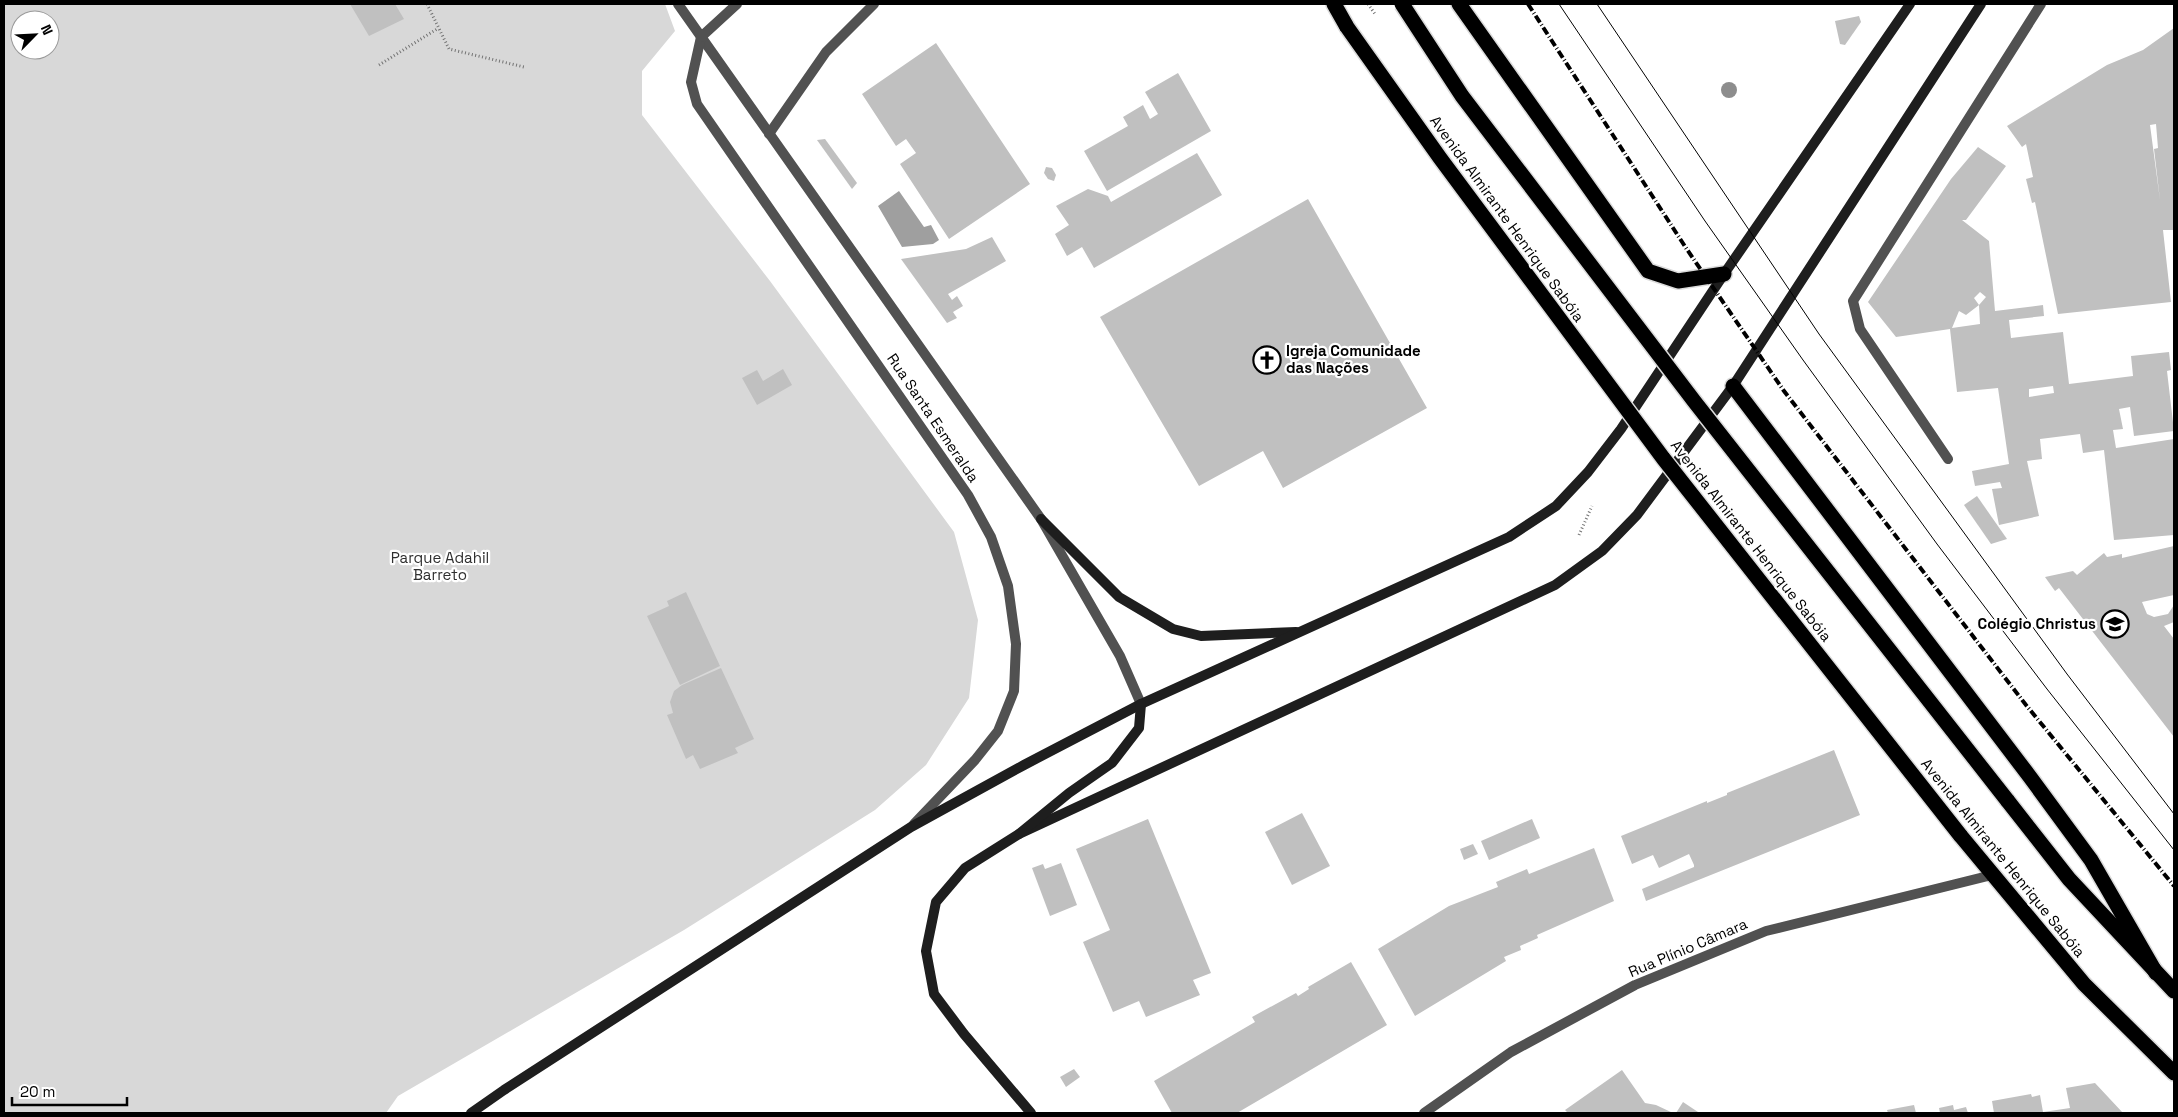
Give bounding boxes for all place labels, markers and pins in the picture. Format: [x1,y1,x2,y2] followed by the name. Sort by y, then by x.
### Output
[1286,341,1421,377] place label: Igreja Comunidade das Nações
[1252,345,1282,375] church icon: Igreja Comunidade das Nações
[2100,609,2130,639] school or university icon: Colégio Christus
[1977,614,2096,633] place label: Colégio Christus

